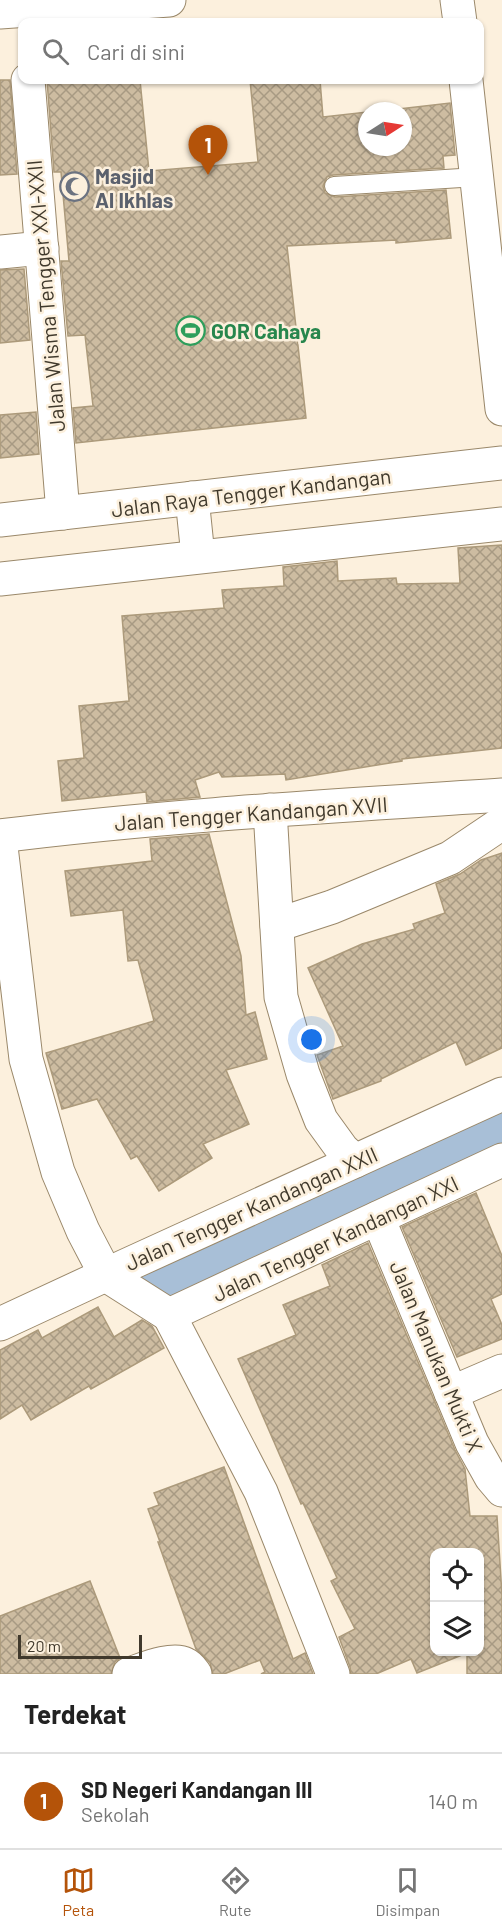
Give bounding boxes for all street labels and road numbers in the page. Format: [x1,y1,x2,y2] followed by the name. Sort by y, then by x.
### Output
[21,159,69,433] street label: Jalan Wisma Tengger XXI-XXII
[110,462,392,522] street label: Jalan Raya Tengger Kandangan
[114,791,388,835] street label: Jalan Tengger Kandangan XVII
[121,1141,381,1275] street label: Jalan Tengger Kandangan XXII
[208,1170,462,1306] street label: Jalan Tengger Kandangan XXI
[385,1257,489,1455] street label: Jalan Manukan Mukti X

